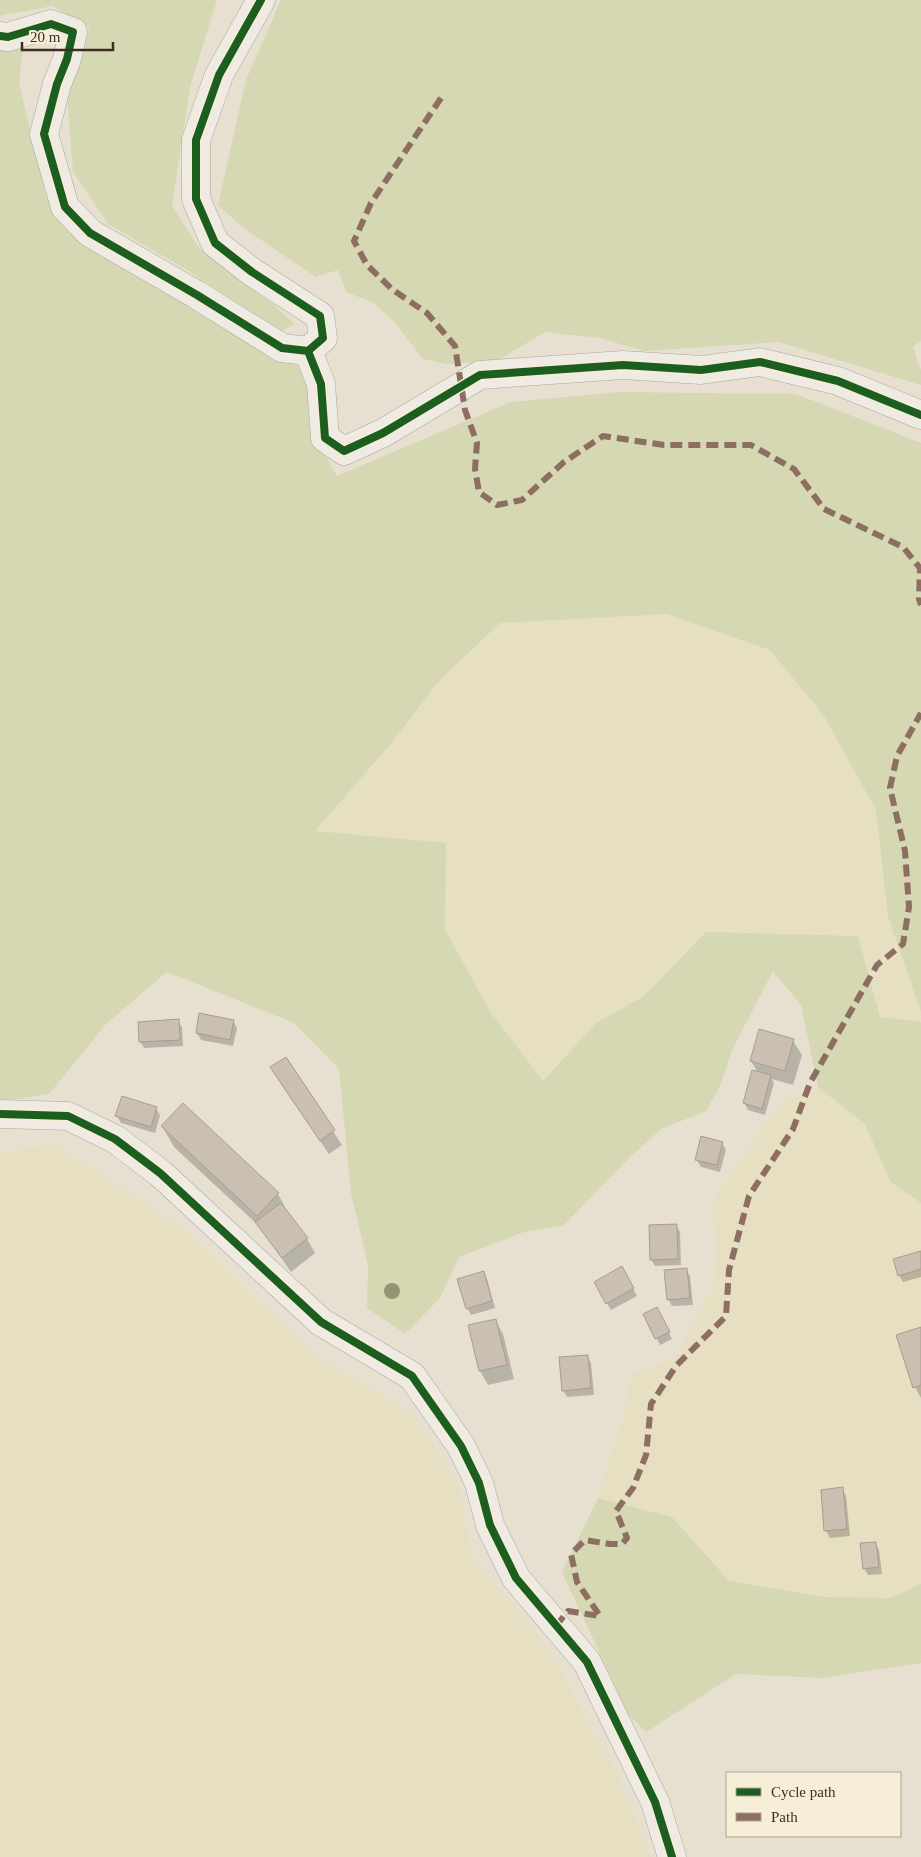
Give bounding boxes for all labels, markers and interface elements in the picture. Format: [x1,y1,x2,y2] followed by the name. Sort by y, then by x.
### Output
[22,20,114,52] scale bar
[30,29,61,45] text: 20 m
[726,1772,901,1837] legend
[771,1784,836,1800] text: Cycle path
[771,1809,798,1825] text: Path

